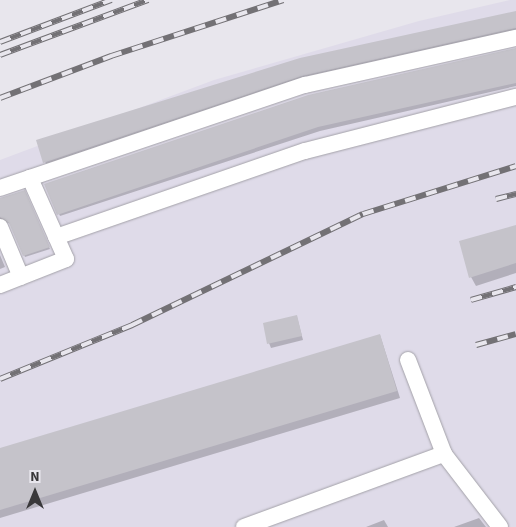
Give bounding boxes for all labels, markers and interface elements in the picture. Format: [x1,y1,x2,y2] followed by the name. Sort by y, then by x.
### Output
[10,467,60,517] north arrow
[30,467,40,487] text: N

